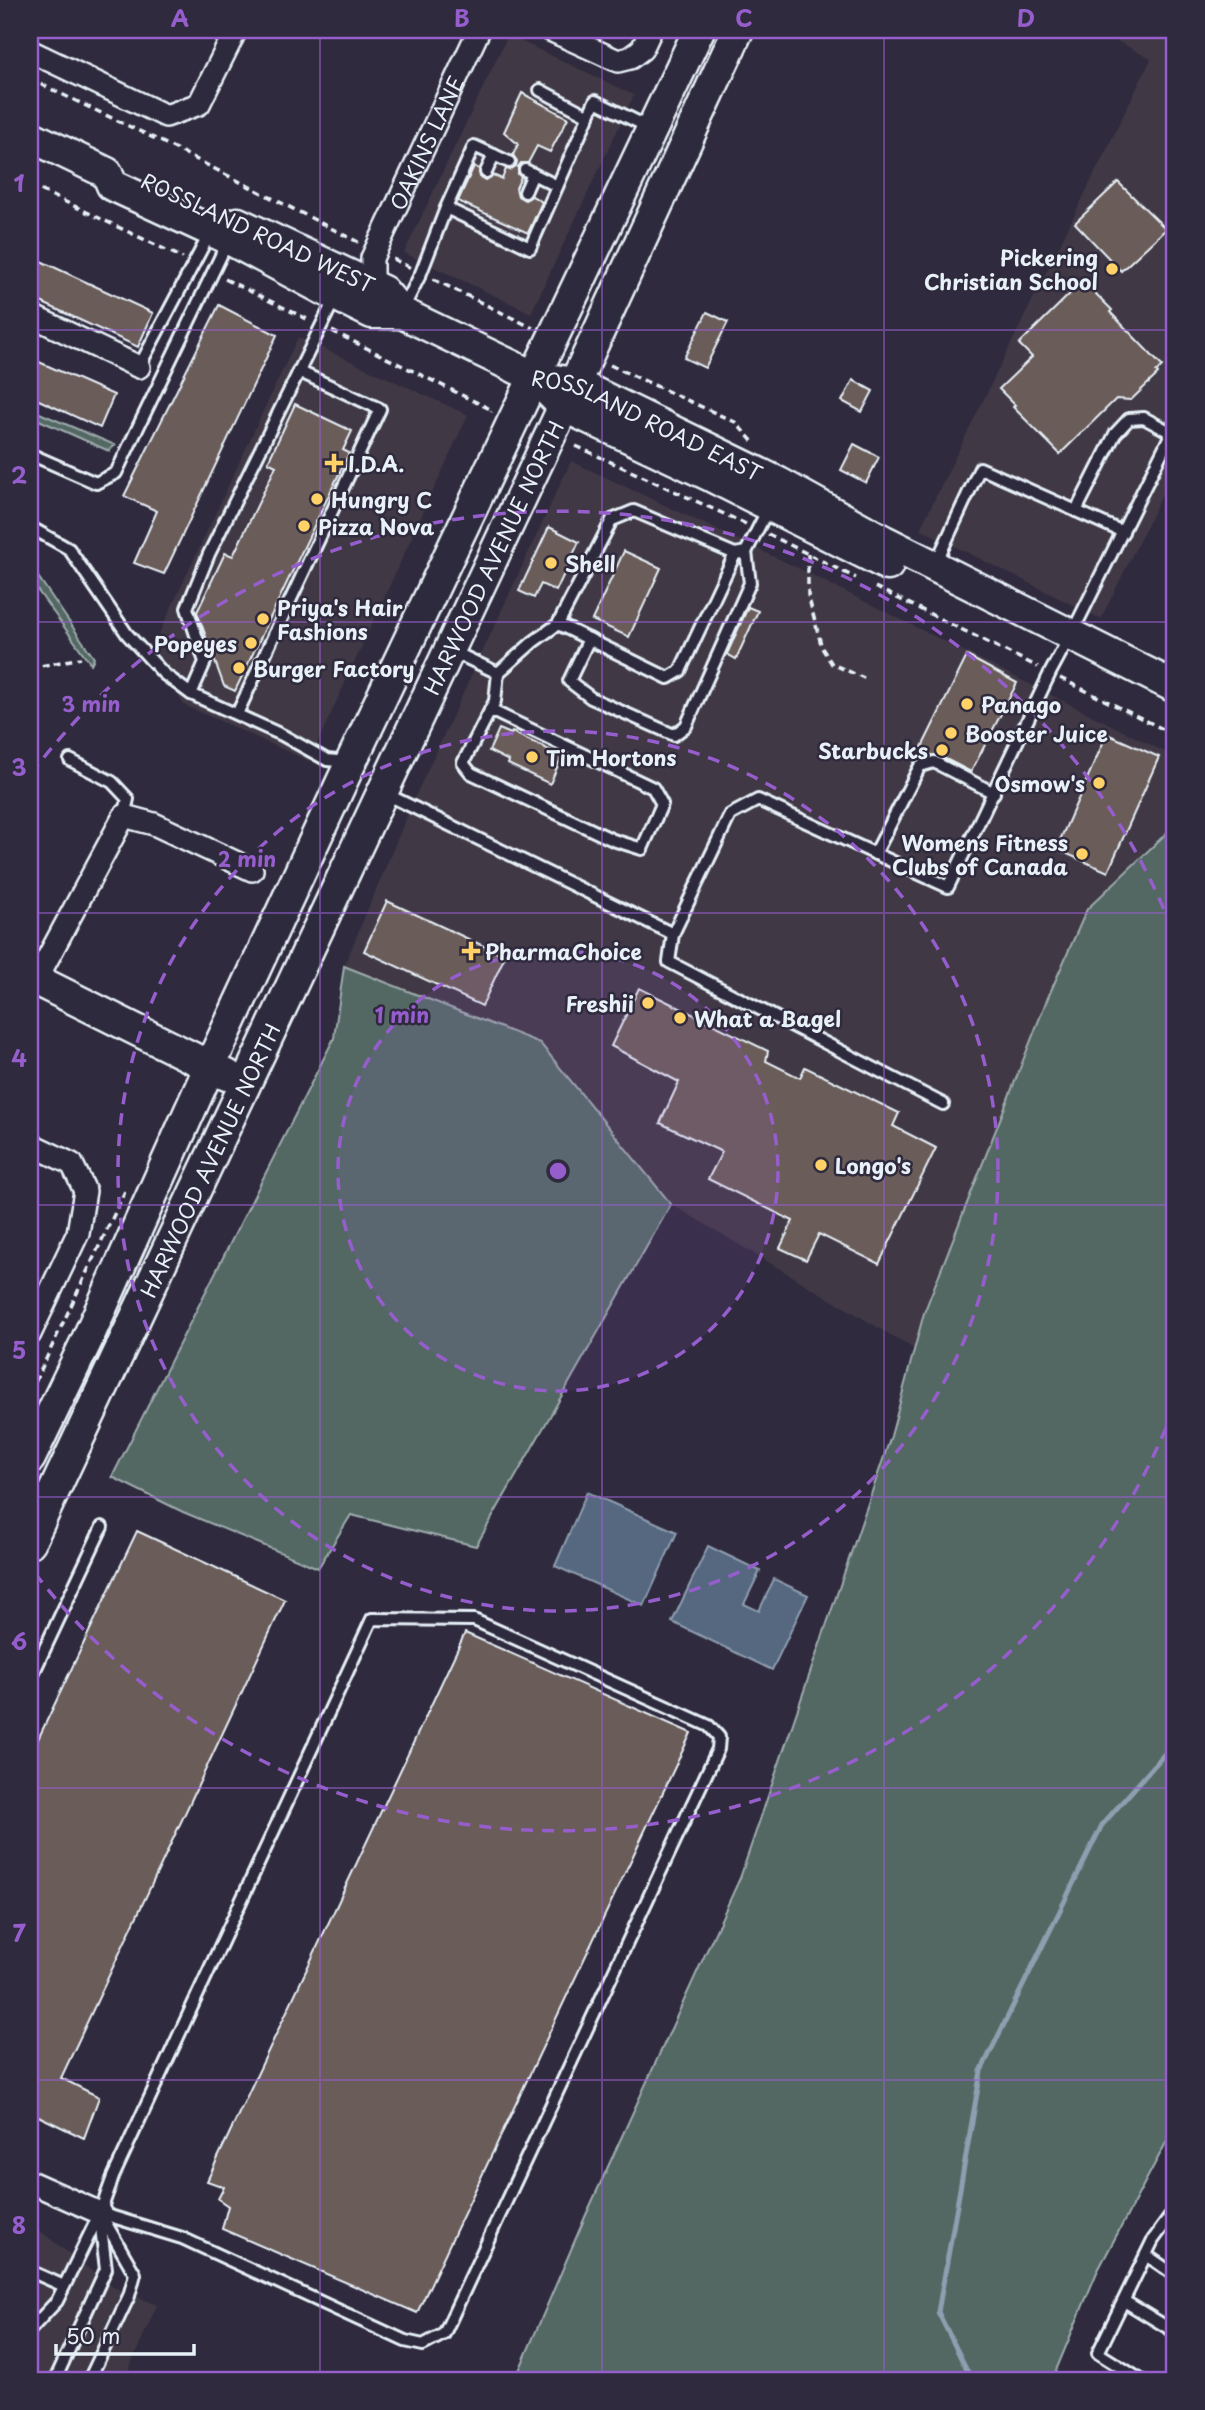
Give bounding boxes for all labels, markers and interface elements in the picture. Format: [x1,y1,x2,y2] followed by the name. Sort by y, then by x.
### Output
[171,0,189,35] text: A
[454,0,470,35] text: B
[735,0,753,35] text: C
[1017,0,1035,35] text: D
[381,70,471,215] street label: OAKINS LANE
[136,164,381,301] street label: ROSSLAND ROAD WEST
[14,165,25,200] text: 1
[924,241,1098,297] place label: Pickering Christian School
[1104,261,1120,277] marker: Pickering Christian School
[529,361,769,489] street label: ROSSLAND ROAD EAST
[415,415,571,700] street label: HARWOOD AVENUE NORTH
[348,447,404,479] place label: I.D.A.
[326,455,342,471] marker: I.D.A.
[11,457,27,492] text: 2
[331,483,432,515] place label: Hungry C
[309,491,325,507] marker: Hungry C
[318,510,435,542] place label: Pizza Nova
[296,518,312,534] marker: Pizza Nova
[565,547,616,579] place label: Shell
[543,555,559,571] marker: Shell
[277,591,403,647] place label: Priya's Hair Fashions
[255,611,271,627] marker: Priya's Hair Fashions
[154,627,237,659] place label: Popeyes
[243,635,259,651] marker: Popeyes
[253,652,414,684] place label: Burger Factory
[231,660,247,676] marker: Burger Factory
[61,687,121,719] text: 3 min
[981,688,1061,720] place label: Panago
[959,696,975,712] marker: Panago
[965,717,1108,749] place label: Booster Juice
[943,725,959,741] marker: Booster Juice
[818,734,928,766] place label: Starbucks
[546,741,677,773] place label: Tim Hortons
[934,742,950,758] marker: Starbucks
[11,749,27,784] text: 3
[524,749,540,765] marker: Tim Hortons
[995,767,1085,799] place label: Osmow's
[1091,775,1107,791] marker: Osmow's
[892,826,1068,882] place label: Womens Fitness Clubs of Canada
[218,842,276,874] text: 2 min
[1074,846,1090,862] marker: Womens Fitness Clubs of Canada
[485,935,642,967] place label: PharmaChoice
[463,943,479,959] marker: PharmaChoice
[565,987,634,1019] place label: Freshii
[640,995,656,1011] marker: Freshii
[375,998,429,1030] text: 1 min
[694,1002,841,1034] place label: What a Bagel
[672,1010,688,1026] marker: What a Bagel
[131,1018,288,1303] street label: HARWOOD AVENUE NORTH
[11,1040,27,1075] text: 4
[835,1149,911,1181] place label: Longo's
[813,1157,829,1173] marker: Longo's
[546,1159,570,1183] centre of rings
[12,1332,26,1367] text: 5
[11,1623,27,1658] text: 6
[12,1915,26,1950] text: 7
[12,2207,26,2242] text: 8
[56,2312,194,2356] scale bar
[66,2319,120,2351] text: 50 m

